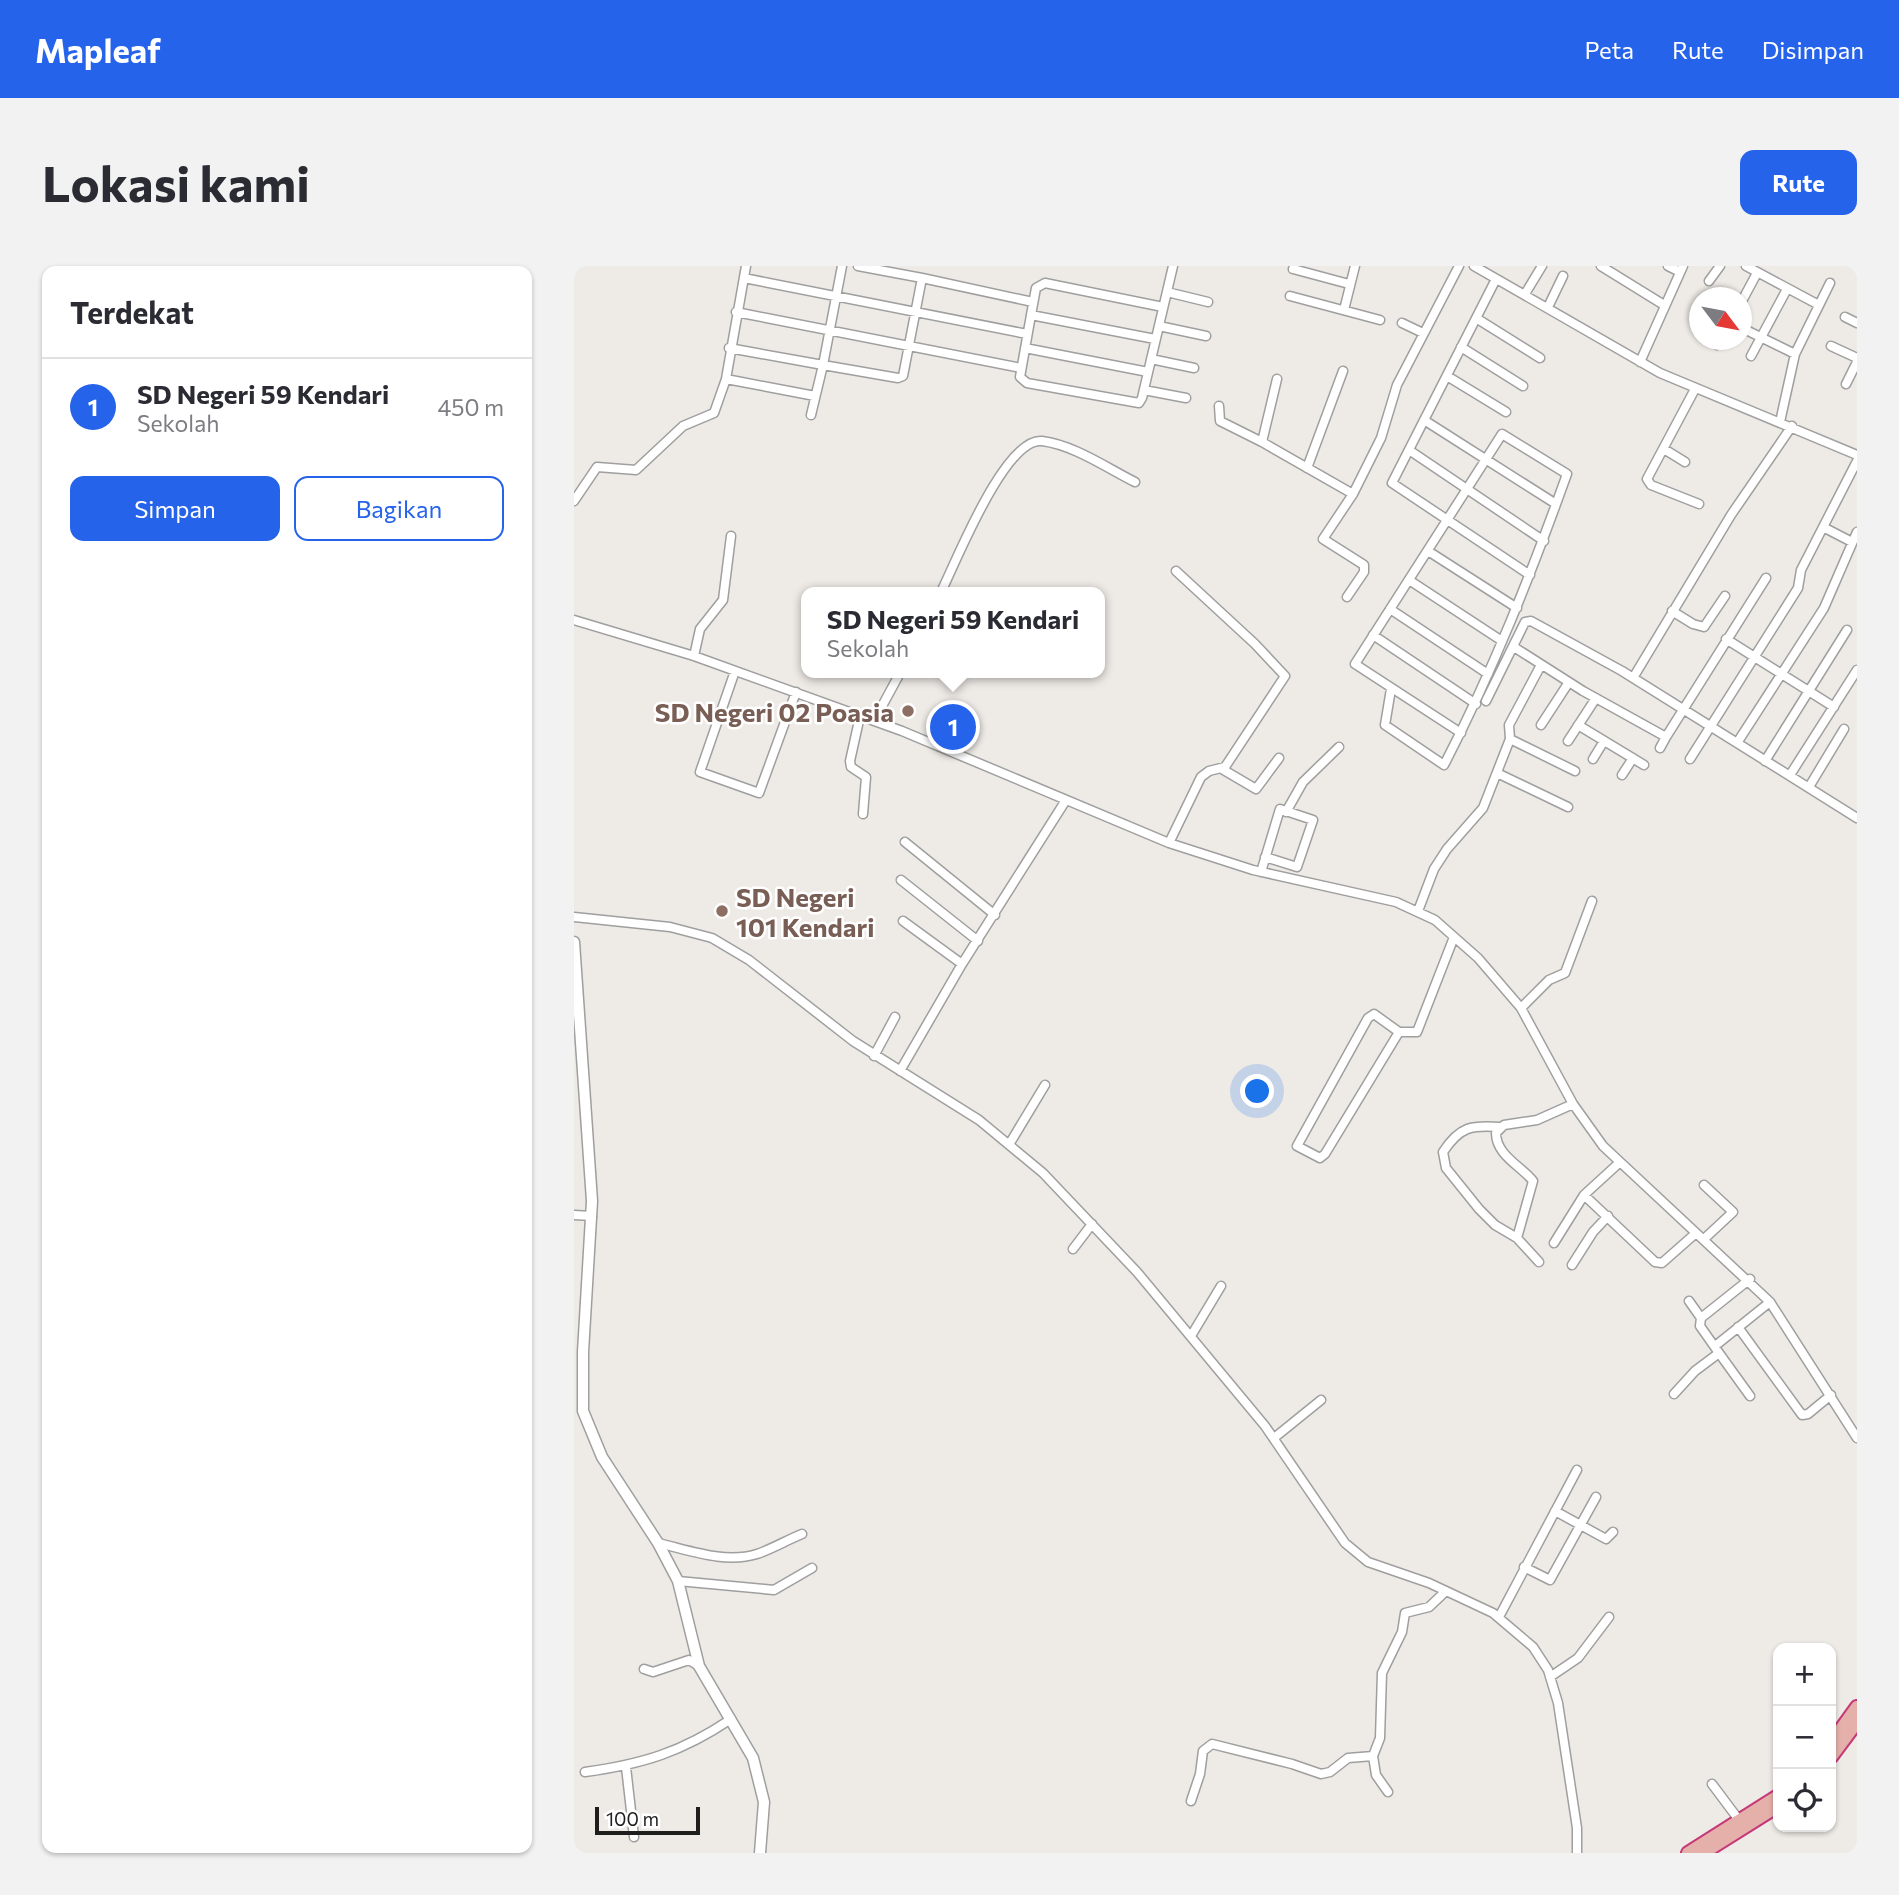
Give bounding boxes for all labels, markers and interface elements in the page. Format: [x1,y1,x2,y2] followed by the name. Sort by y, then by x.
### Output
[35,29,161,70] text: Mapleaf
[1584,35,1634,64] text: Peta
[1672,35,1724,64] text: Rute
[1762,35,1864,64] text: Disimpan
[1740,150,1857,215] button: Rute
[42,152,310,212] text: Lokasi kami
[1689,287,1752,350] north arrow
[70,293,194,330] text: Terdekat
[137,378,389,409] text: SD Negeri 59 Kendari
[88,393,98,421] text: 1
[438,393,504,421] text: 450 m
[137,409,219,437] text: Sekolah
[70,476,280,541] button: Simpan
[294,476,504,541] button: Bagikan
[801,587,1105,678] popup
[827,603,1079,634] text: SD Negeri 59 Kendari
[827,634,909,662] text: Sekolah
[655,696,894,727] place label: SD Negeri 02 Poasia
[930,701,976,753] pin: 1
[900,703,916,719] marker: SD Negeri 02 Poasia
[736,881,874,942] place label: SD Negeri 101 Kendari
[714,903,730,919] marker: SD Negeri 101 Kendari
[1240,1074,1274,1108] your location
[1773,1643,1836,1832] map controls
[1773,1643,1836,1706] button: +
[1773,1706,1836,1769] button: −
[1773,1769,1836,1832] button: locate
[595,1804,700,1836] scale bar
[606,1807,659,1830] text: 100 m

